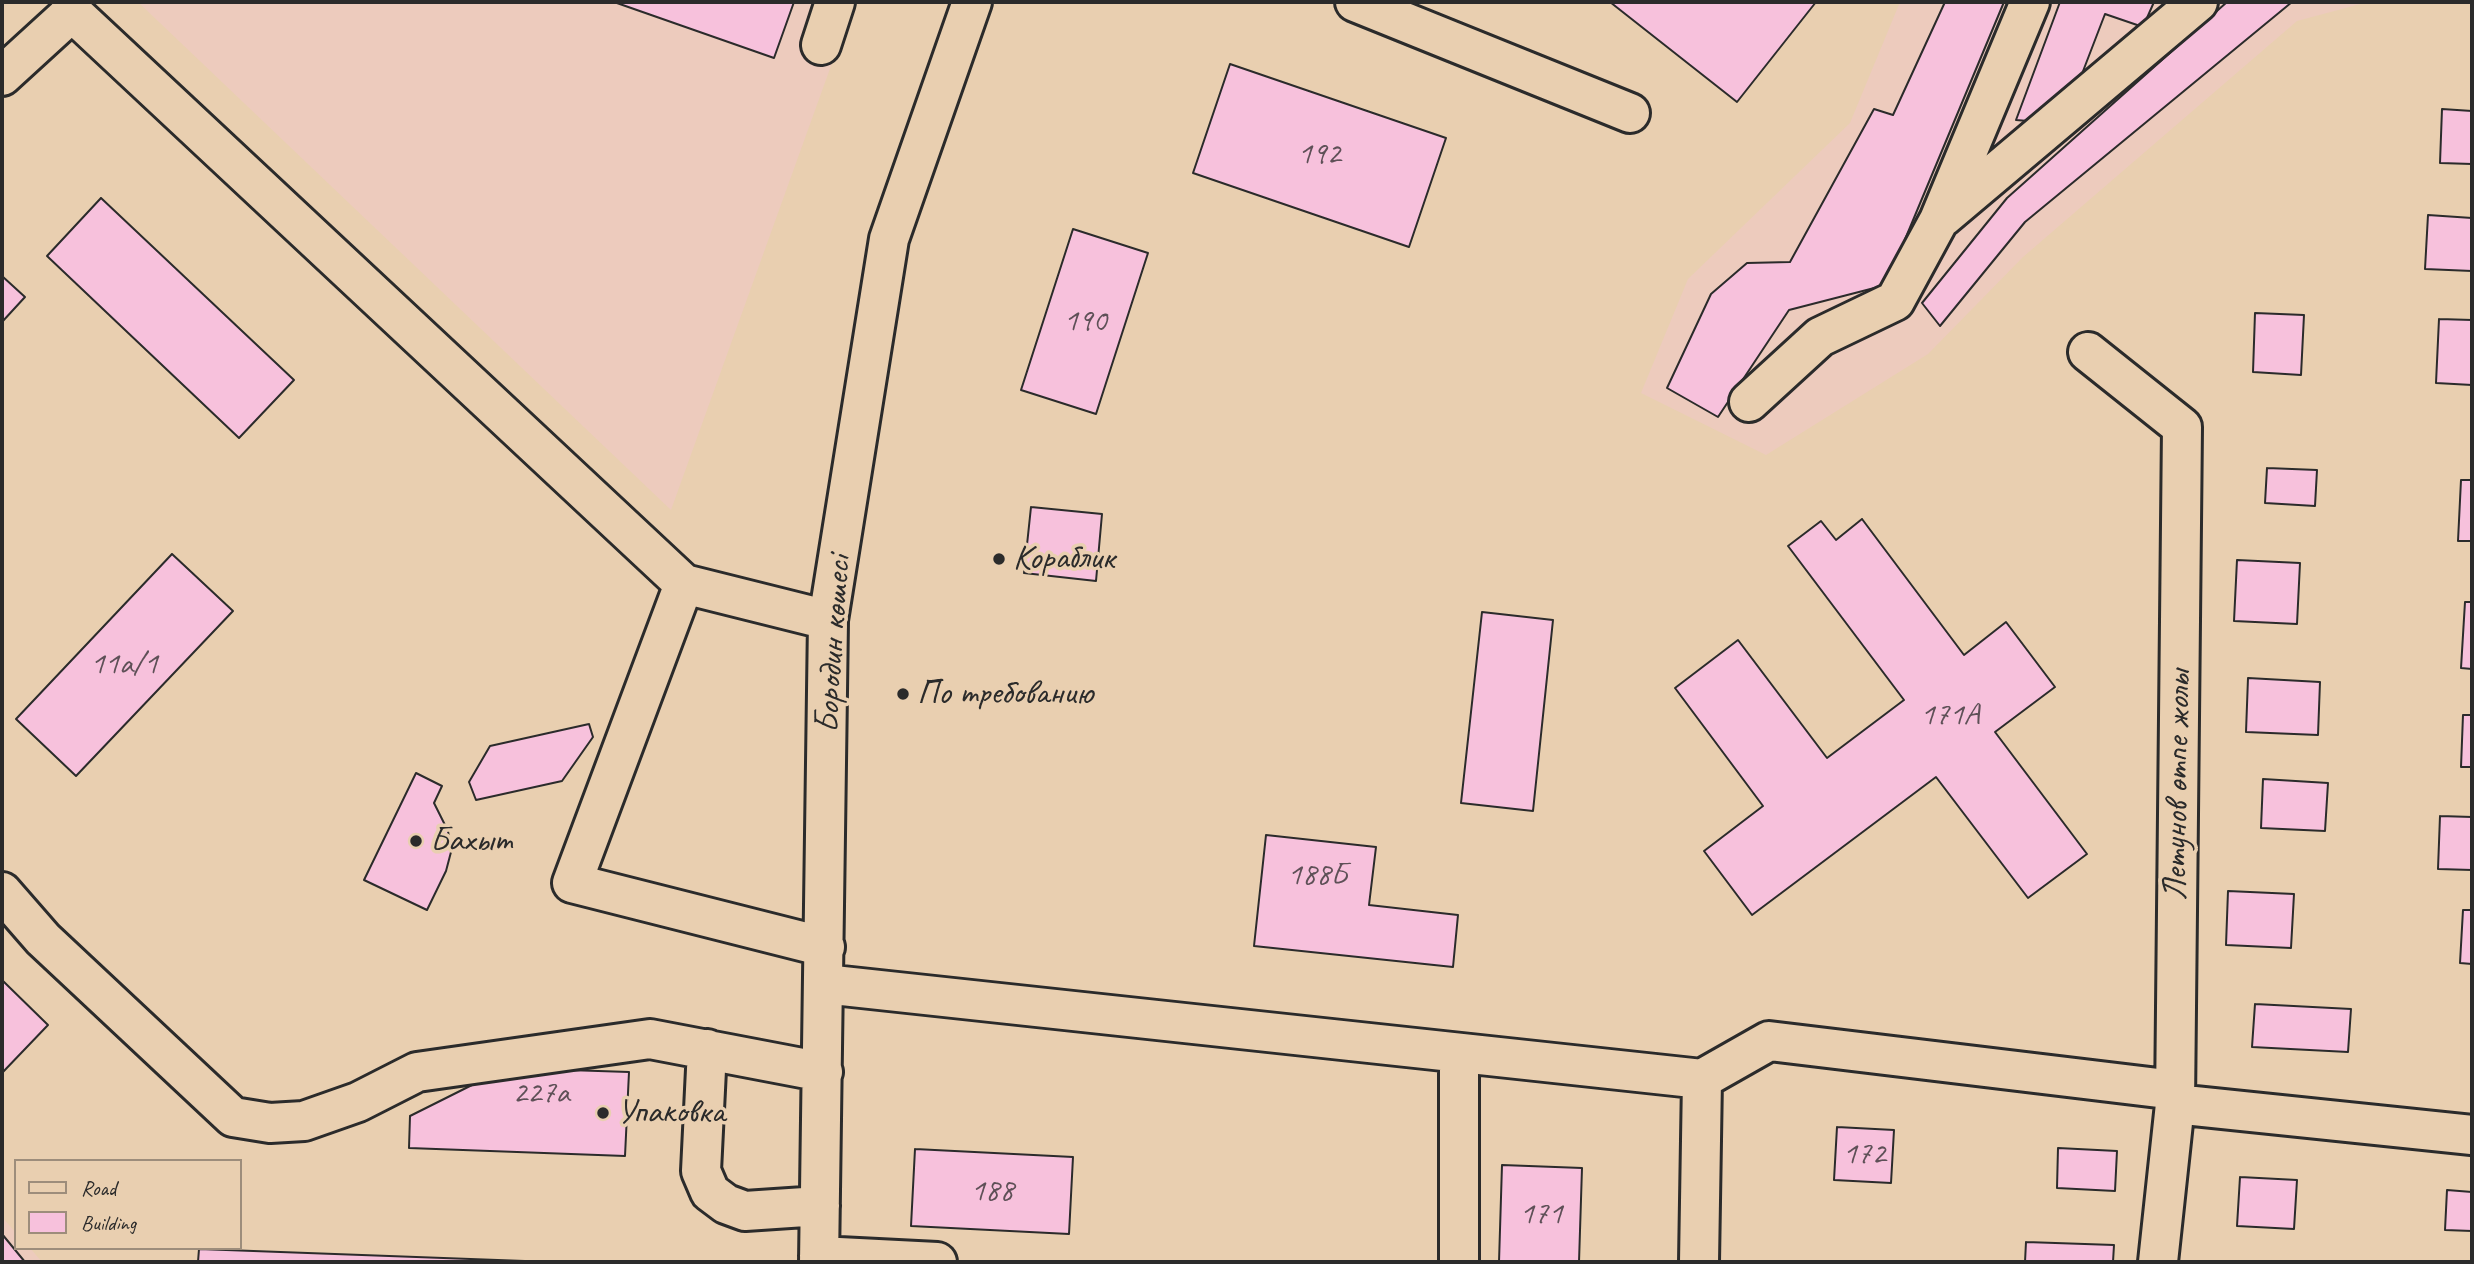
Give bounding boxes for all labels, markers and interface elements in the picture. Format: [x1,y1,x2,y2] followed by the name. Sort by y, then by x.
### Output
[1297,136,1341,174] house number: 192
[1063,303,1107,341] house number: 190
[1013,538,1114,580] place label: Кораблик
[991,551,1007,567] marker: Кораблик
[807,554,861,734] street label: Бородин көшесі
[90,646,158,684] house number: 11а/1
[2155,669,2201,901] street label: Летунов өтпе жолы
[917,673,1093,715] place label: По требованию
[895,686,911,702] marker: По требованию
[1920,697,1980,735] house number: 171А
[430,820,511,862] place label: Бахыт
[408,833,424,849] marker: Бахыт
[1287,857,1347,895] house number: 188Б
[512,1075,570,1113] house number: 227а
[617,1092,725,1134] place label: Упаковка
[595,1105,611,1121] marker: Упаковка
[1842,1136,1886,1174] house number: 172
[14,1159,242,1250] legend
[970,1173,1014,1211] house number: 188
[81,1175,116,1201] text: Road
[1519,1196,1563,1234] house number: 171
[81,1210,136,1236] text: Building

